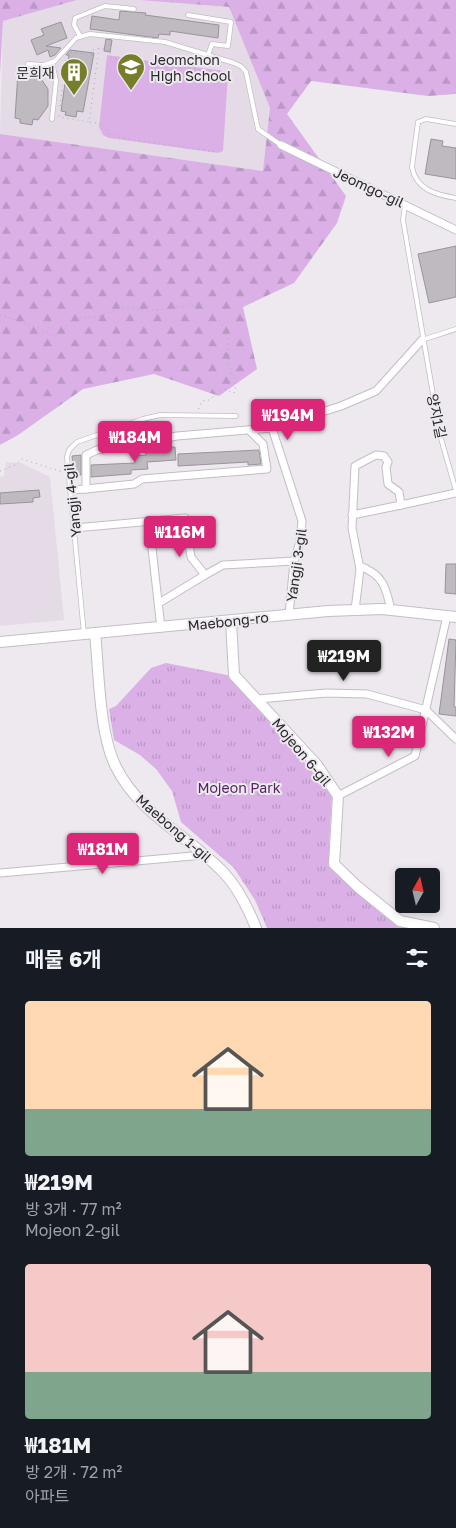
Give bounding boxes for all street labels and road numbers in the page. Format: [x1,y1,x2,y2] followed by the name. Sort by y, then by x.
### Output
[331,163,407,211] street label: Jeomgo-gil
[424,392,450,440] street label: 양지1길
[60,462,84,538] street label: Yangji 4-gil
[282,527,310,603] street label: Yangji 3-gil
[187,608,269,634] street label: Maebong-ro
[269,715,335,789] street label: Mojeon 6-gil
[133,790,215,866] street label: Maebong 1-gil

